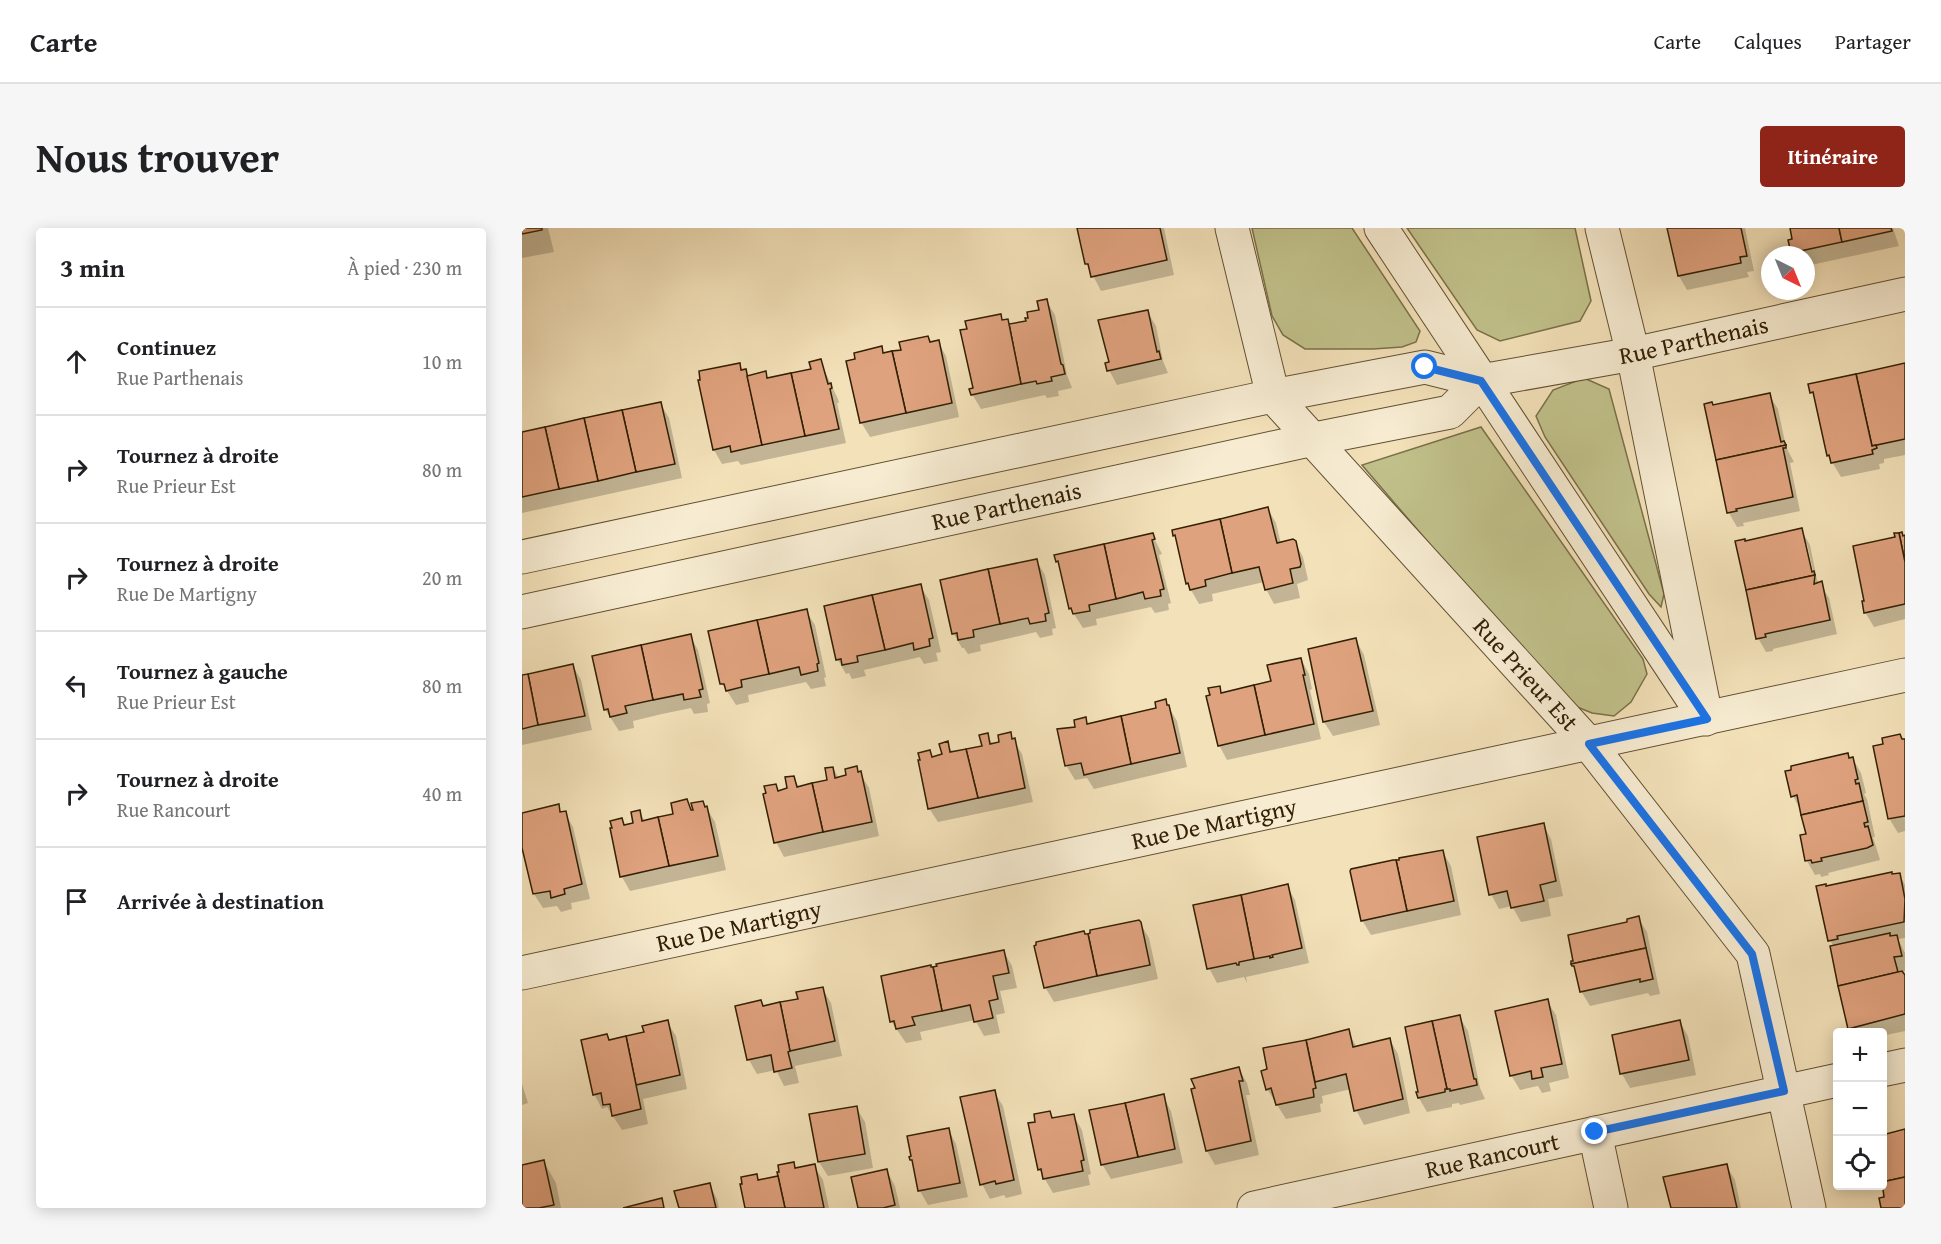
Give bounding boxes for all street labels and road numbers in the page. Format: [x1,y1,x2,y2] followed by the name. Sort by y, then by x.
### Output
[1616,307,1771,373] street label: Rue Parthenais
[929,472,1084,539] street label: Rue Parthenais
[1465,610,1587,739] street label: Rue Prieur Est
[1128,789,1300,858] street label: Rue De Martigny
[653,891,825,961] street label: Rue De Martigny
[1422,1123,1563,1187] street label: Rue Rancourt

